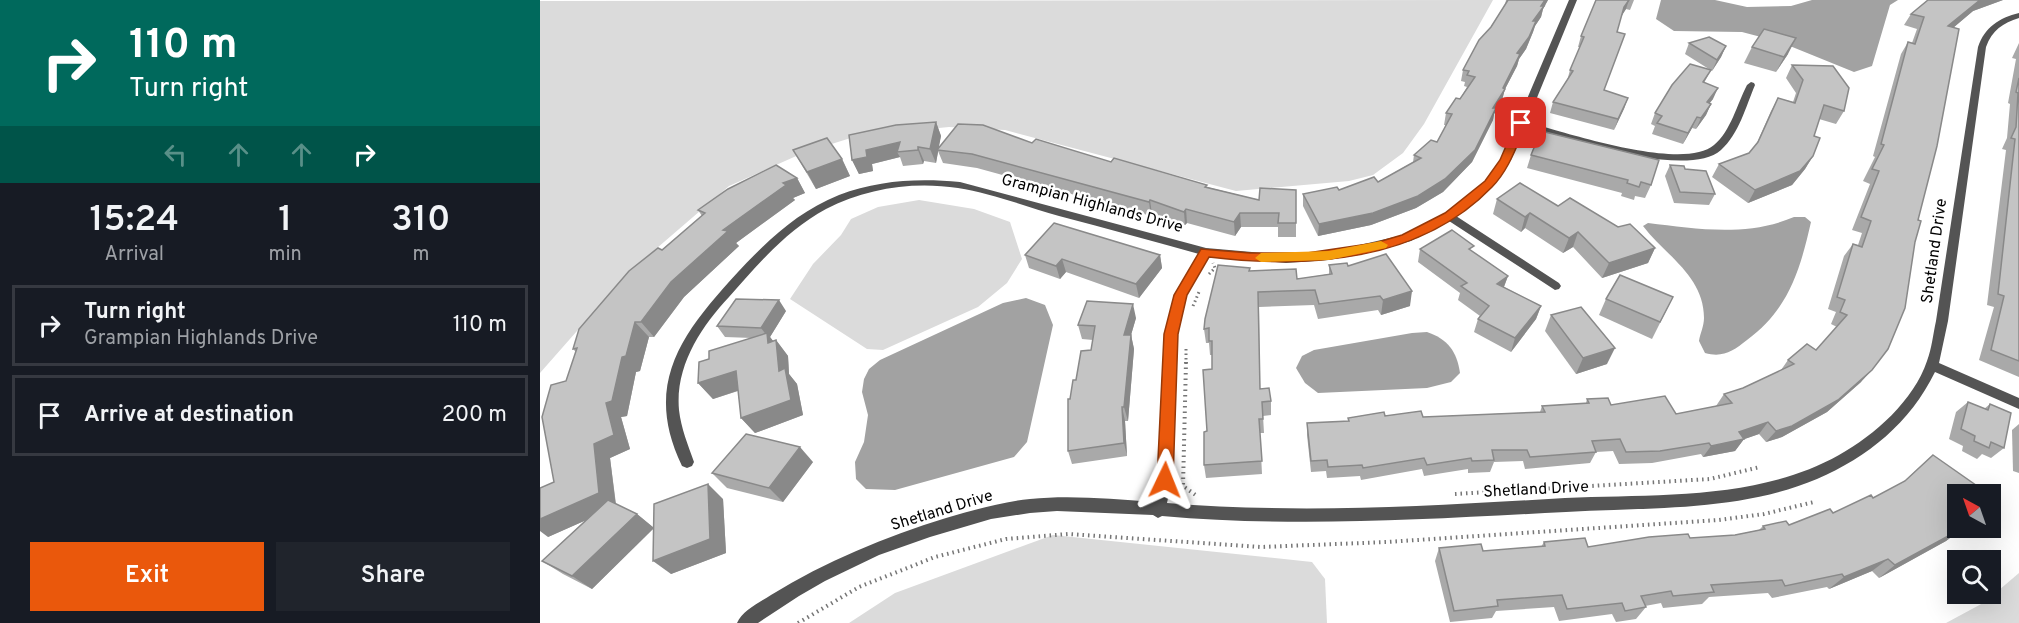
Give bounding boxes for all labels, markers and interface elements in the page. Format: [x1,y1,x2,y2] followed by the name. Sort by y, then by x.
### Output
[129,20,238,73] text: 110 m
[30,24,108,102] icon: right
[129,72,248,106] text: Turn right
[1495,97,1546,148] pin
[1504,106,1537,139] icon: arrive
[159,138,192,171] icon: left
[222,138,255,171] icon: ahead
[285,138,318,171] icon: ahead
[348,138,381,171] icon: right
[999,170,1185,238] street label: Grampian Highlands Drive
[1918,197,1952,305] street label: Shetland Drive
[90,198,179,244] text: 15:24
[278,198,292,244] text: 1
[391,198,450,244] text: 310
[104,242,164,268] text: Arrival
[269,242,302,268] text: min
[412,242,429,268] text: m
[84,299,186,326] text: Turn right
[33,309,66,342] icon: right
[453,312,507,339] text: 110 m
[84,326,318,352] text: Grampian Highlands Drive
[33,399,66,432] icon: arrive
[84,402,294,429] text: Arrive at destination
[442,402,507,429] text: 200 m
[1133,448,1197,512] position arrow
[1483,477,1589,503] street label: Shetland Drive
[1947,484,2001,538] north arrow
[1947,484,2001,604] map controls
[889,486,995,536] street label: Shetland Drive
[30,542,264,611] button: Exit
[276,542,510,611] button: Share
[1947,550,2001,604] button: search

